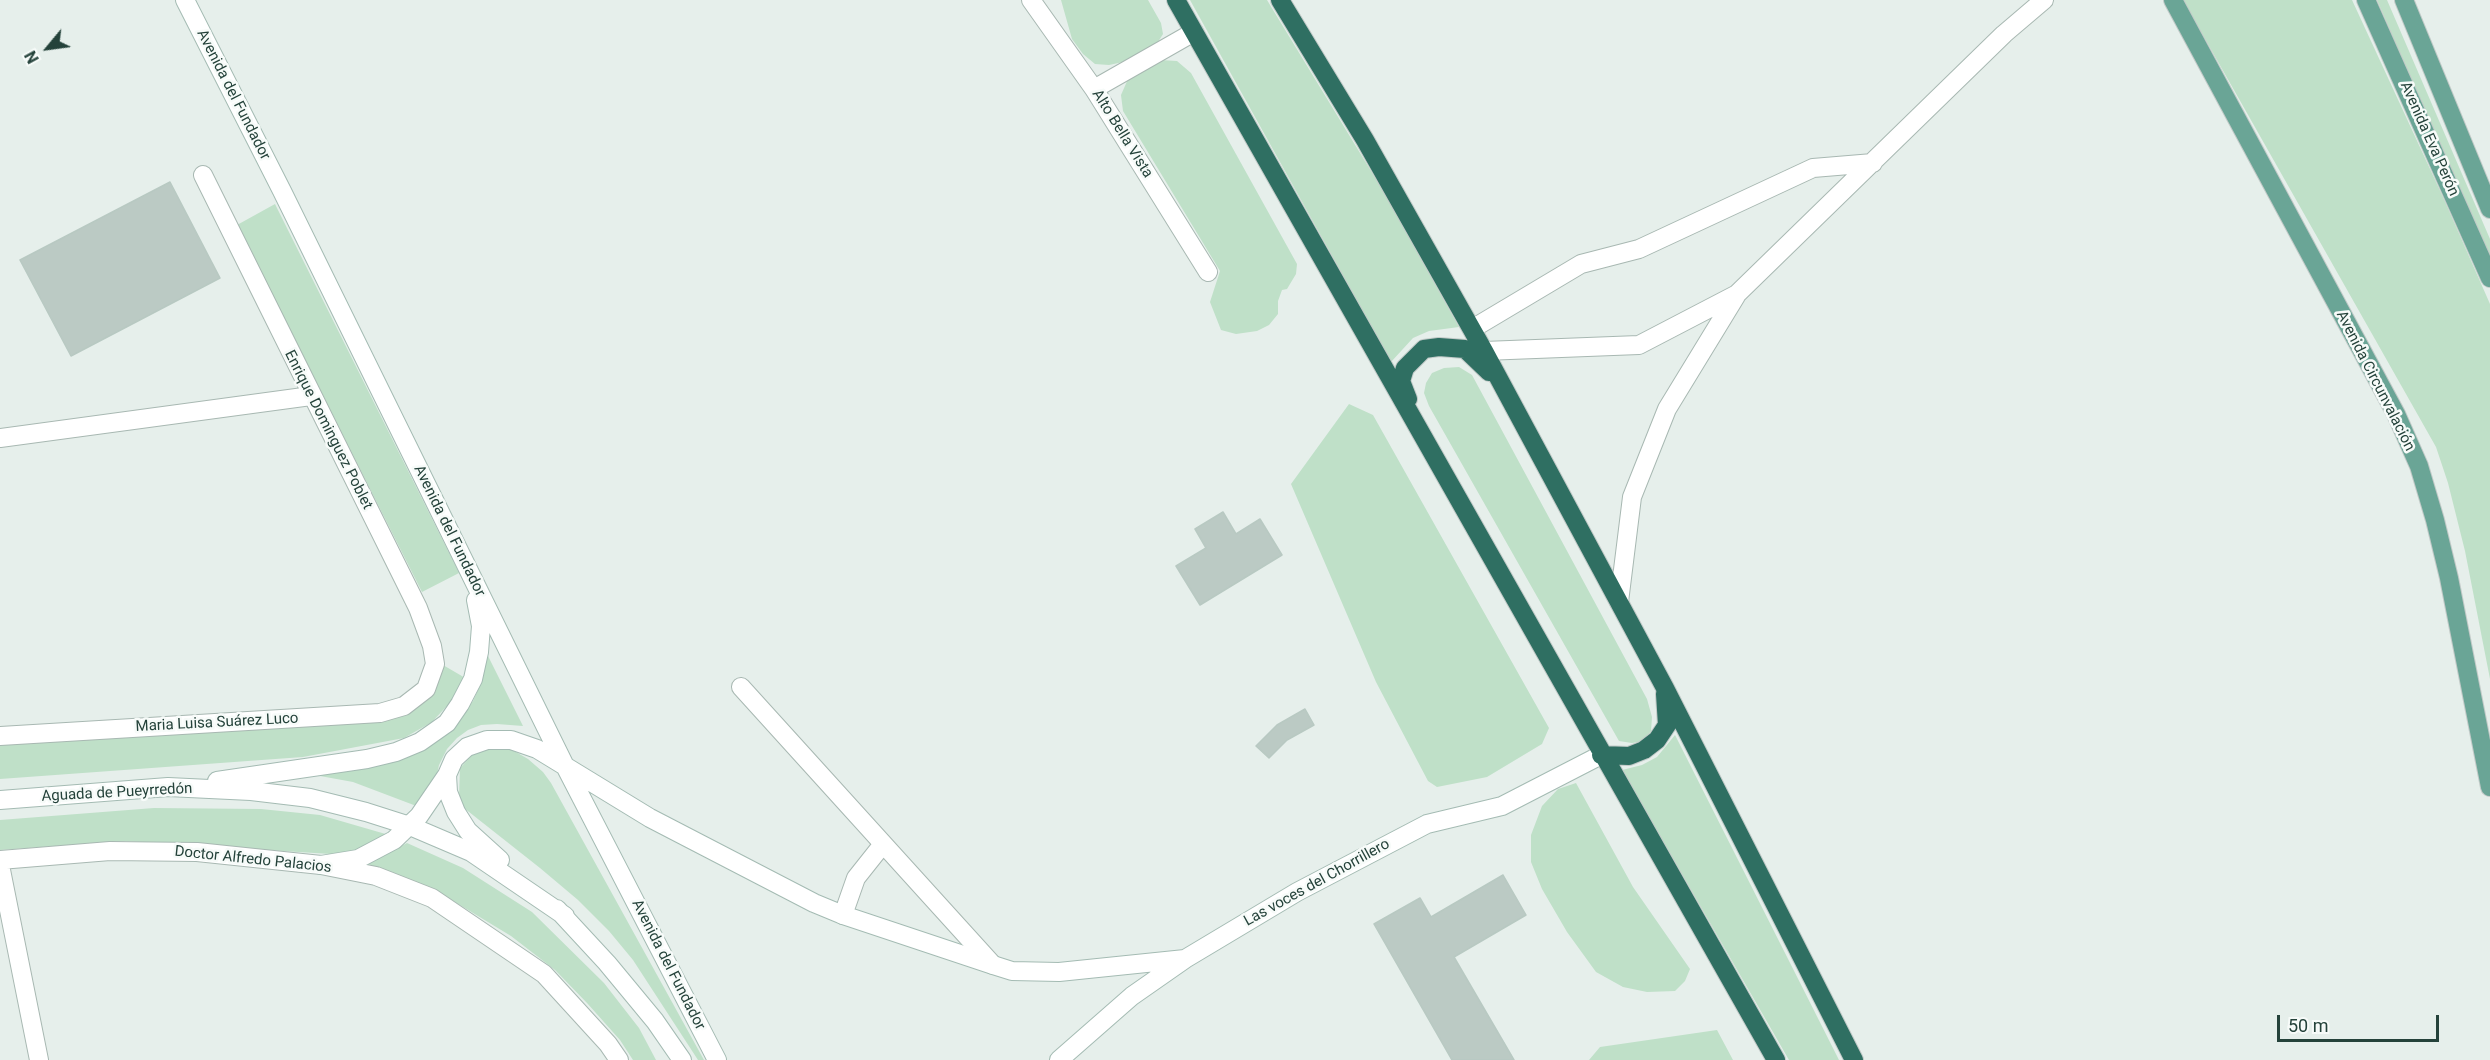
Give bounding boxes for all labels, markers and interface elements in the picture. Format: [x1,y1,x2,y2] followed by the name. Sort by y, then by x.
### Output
[18,18,78,78] north arrow
[192,27,274,163] street label: Avenida del Fundador
[21,47,43,67] text: N
[2396,79,2462,199] street label: Avenida Eva Perón
[1088,86,1156,182] street label: Alto Bella Vista
[2332,308,2418,454] street label: Avenida Circunvalación
[280,347,376,513] street label: Enrique Dominguez Poblet
[409,462,489,600] street label: Avenida del Fundador
[135,710,299,736] street label: Maria Luisa Suárez Luco
[41,780,193,806] street label: Aguada de Pueyrredón
[1241,835,1393,931] street label: Las voces del Chorrillero
[174,843,332,877] street label: Doctor Alfredo Palacios
[627,897,709,1033] street label: Avenida del Fundador
[2280,1003,2442,1041] scale bar
[2288,1015,2328,1036] text: 50 m

